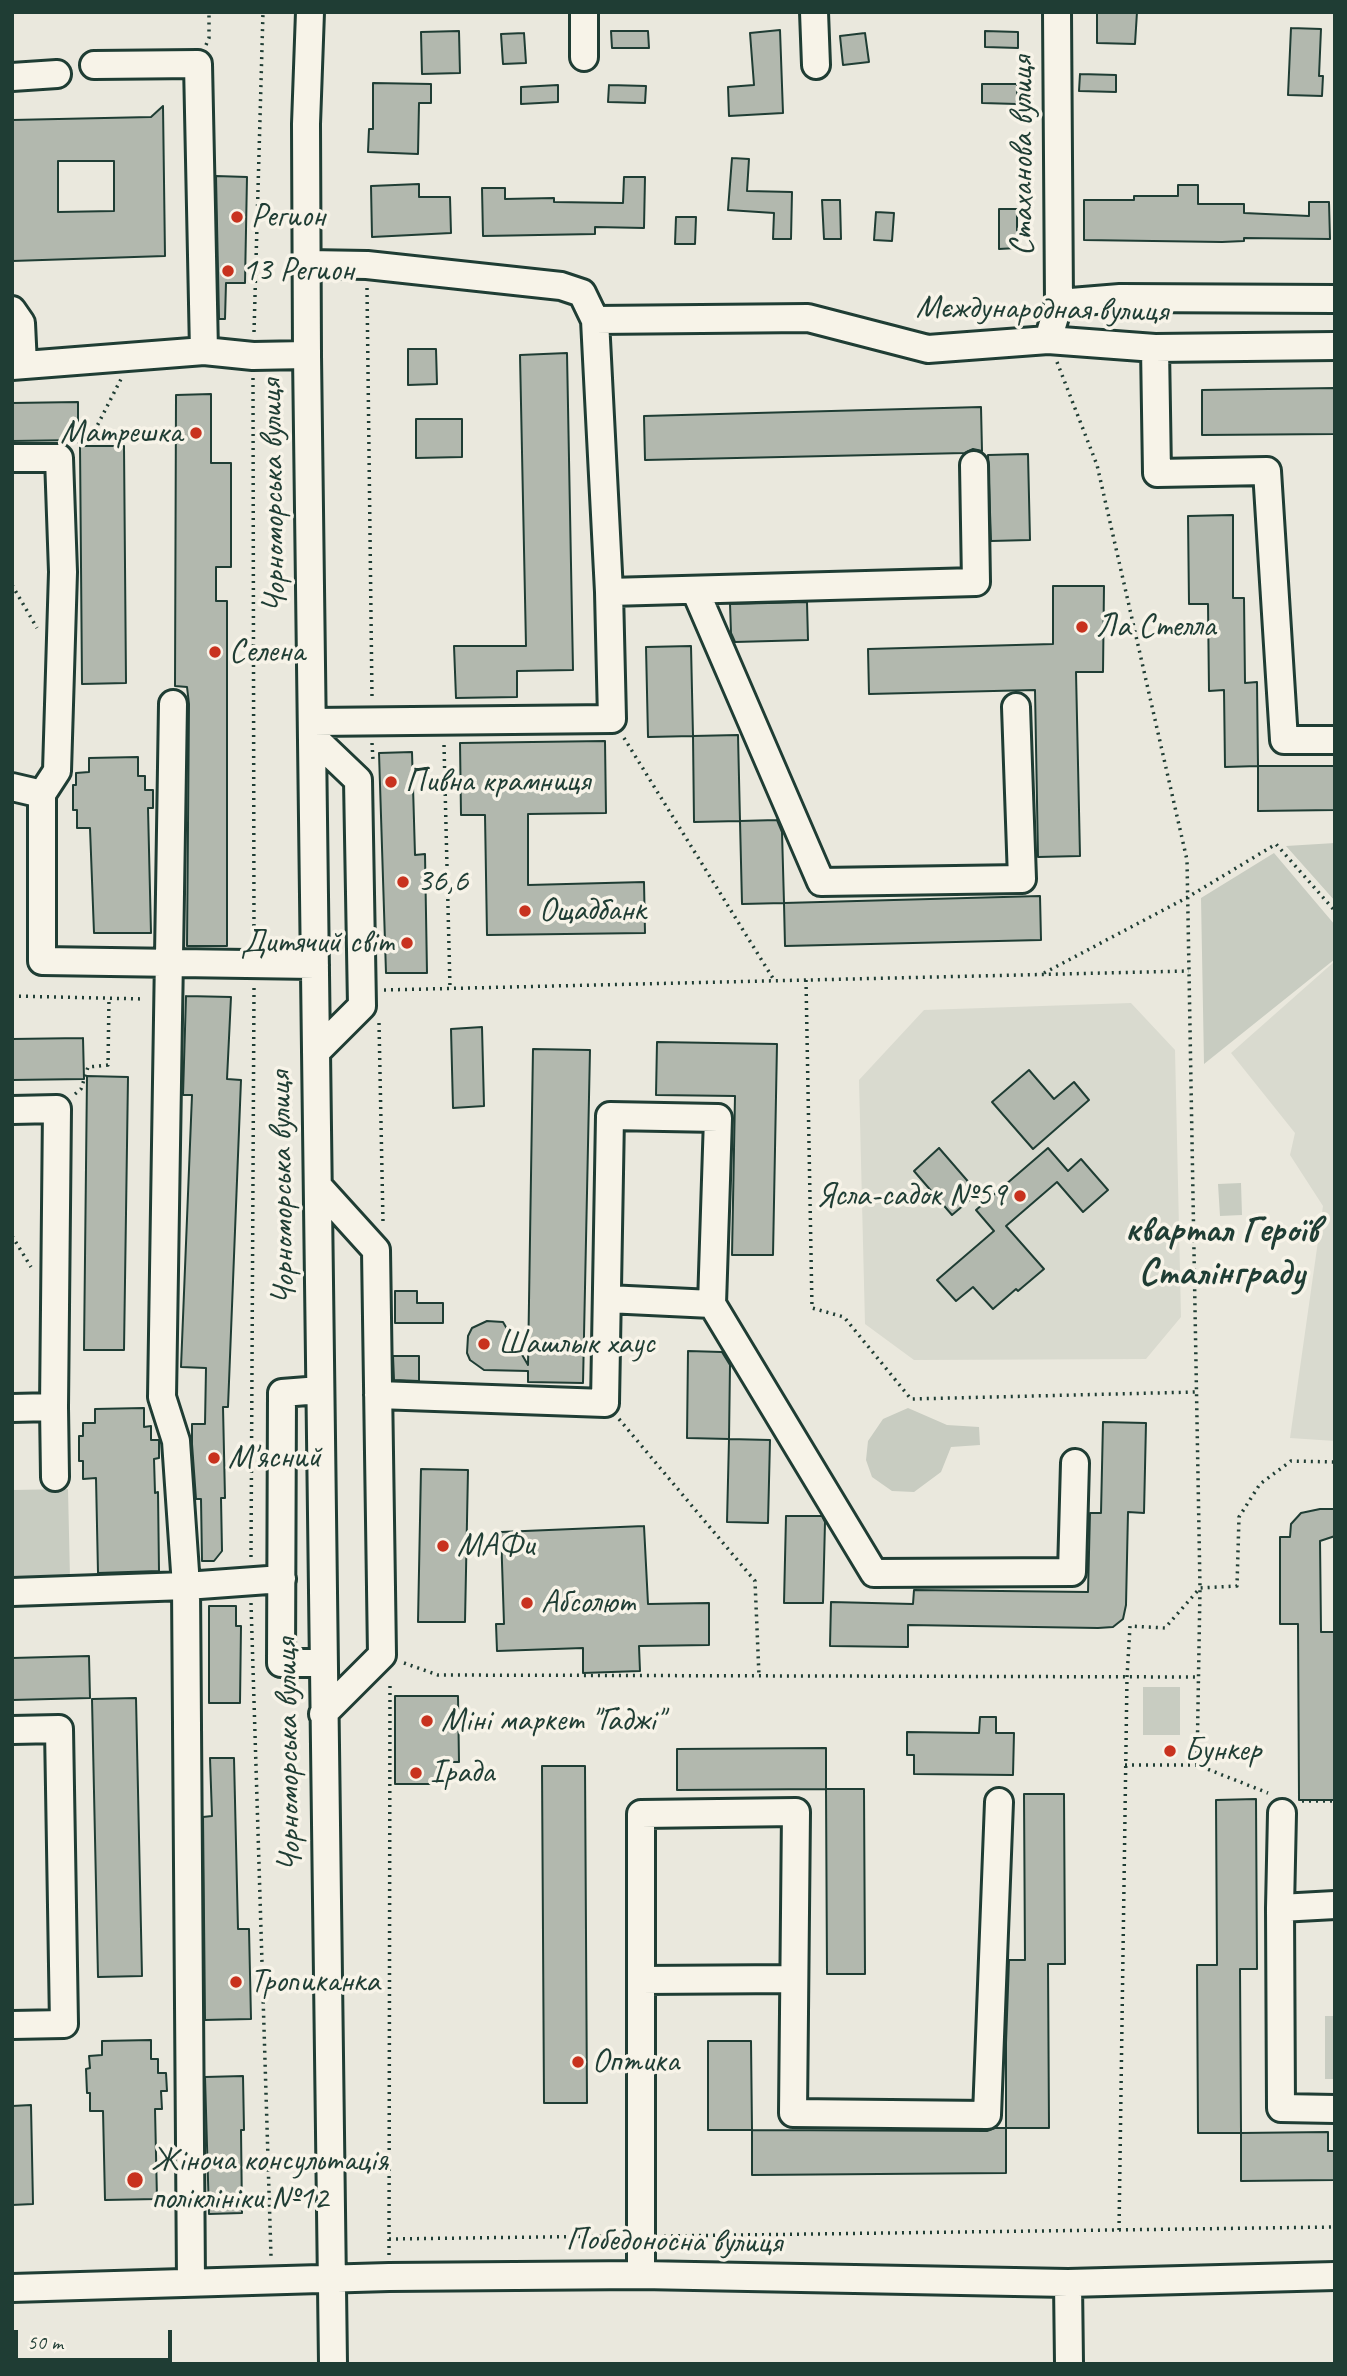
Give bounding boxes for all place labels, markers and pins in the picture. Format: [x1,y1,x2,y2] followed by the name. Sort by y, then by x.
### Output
[251,197,325,237] place label: Регион
[229,209,245,225] marker: Регион
[242,251,354,291] place label: 13 Регион
[220,263,236,279] marker: 13 Регион
[60,413,182,453] place label: Матрешка
[188,425,204,441] marker: Матрешка
[1096,607,1215,647] place label: Ла Стелла
[1074,619,1090,635] marker: Ла Стелла
[229,632,304,672] place label: Селена
[207,644,223,660] marker: Селена
[405,762,590,802] place label: Пивна крамниця
[383,774,399,790] marker: Пивна крамниця
[417,862,468,902] place label: 36,6
[395,874,411,890] marker: 36,6
[539,891,646,931] place label: Ощадбанк
[517,903,533,919] marker: Ощадбанк
[241,923,393,963] place label: Дитячий світ
[399,935,415,951] marker: Дитячий світ
[816,1176,1006,1216] place label: Ясла-садок №59
[1012,1188,1028,1204] marker: Ясла-садок №59
[498,1324,654,1364] place label: Шашлык хаус
[476,1336,492,1352] marker: Шашлык хаус
[228,1438,321,1478] place label: М'ясний
[206,1450,222,1466] marker: М'ясний
[457,1526,535,1566] place label: МАФи
[435,1538,451,1554] marker: МАФи
[541,1583,634,1623] place label: Абсолют
[519,1595,535,1611] marker: Абсолют
[441,1701,663,1741] place label: Міні маркет "Гаджі"
[419,1713,435,1729] marker: Міні маркет "Гаджі"
[1184,1731,1261,1771] place label: Бункер
[1162,1743,1178,1759] marker: Бункер
[430,1753,494,1793] place label: Ірада
[408,1765,424,1781] marker: Ірада
[250,1962,380,2002] place label: Тропиканка
[228,1974,244,1990] marker: Тропиканка
[592,2042,679,2082] place label: Оптика
[570,2054,586,2070] marker: Оптика
[151,2141,388,2219] place label: Жіноча консультація поліклініки №12
[125,2170,145,2190] marker: Жіноча консультація поліклініки №12

